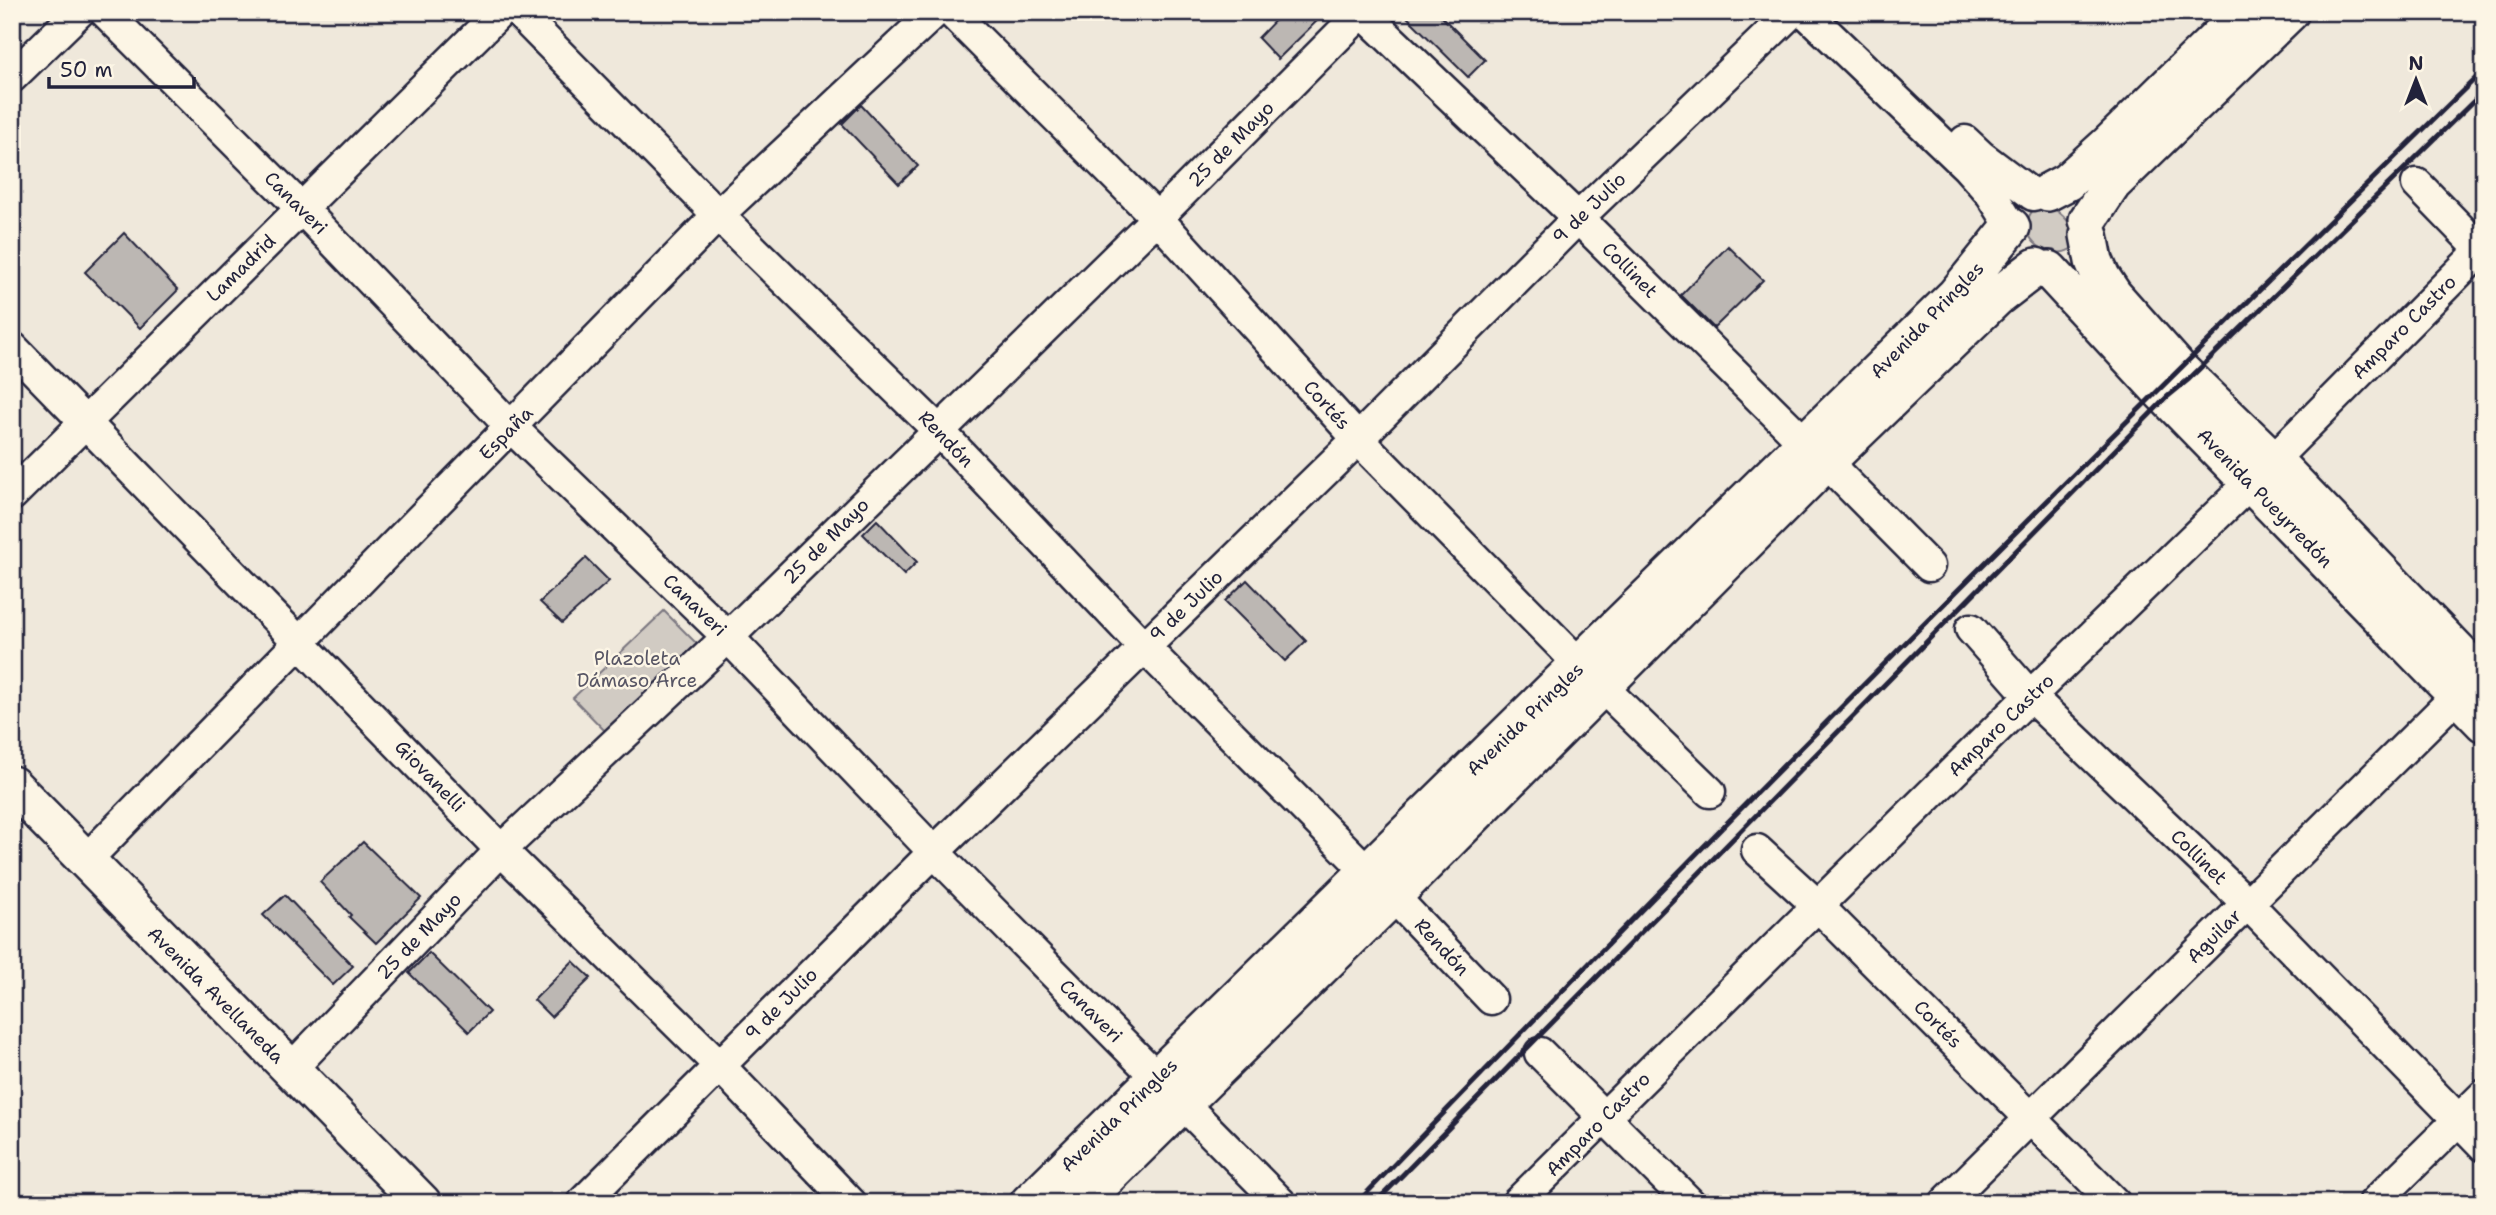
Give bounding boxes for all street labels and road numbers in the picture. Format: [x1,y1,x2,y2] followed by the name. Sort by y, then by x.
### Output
[1183,96,1279,192] street label: 25 de Mayo
[259,166,333,240] street label: Canaveri
[1547,167,1631,249] street label: 9 de Julio
[201,229,281,307] street label: Lamadrid
[1597,237,1663,303] street label: Collinet
[1865,256,1989,384] street label: Avenida Pringles
[2346,269,2462,385] street label: Amparo Castro
[1298,375,1356,435] street label: Cortés
[474,401,538,465] street label: España
[913,405,979,473] street label: Rendón
[2192,423,2338,573] street label: Avenida Pueyrredón
[778,493,874,589] street label: 25 de Mayo
[1144,565,1228,647] street label: 9 de Julio
[658,568,732,642] street label: Canaveri
[1461,657,1589,781] street label: Avenida Pringles
[1943,668,2059,782] street label: Amparo Castro
[389,735,471,817] street label: Giovanelli
[2165,824,2233,890] street label: Collinet
[371,887,467,985] street label: 25 de Mayo
[2181,903,2247,969] street label: Aguilar
[1409,913,1475,981] street label: Rendón
[142,921,290,1069] street label: Avenida Avellaneda
[739,962,823,1046] street label: 9 de Julio
[1054,974,1128,1048] street label: Canaveri
[1908,994,1968,1054] street label: Cortés
[1055,1053,1183,1177] street label: Avenida Pringles
[1540,1066,1656,1182] street label: Amparo Castro

